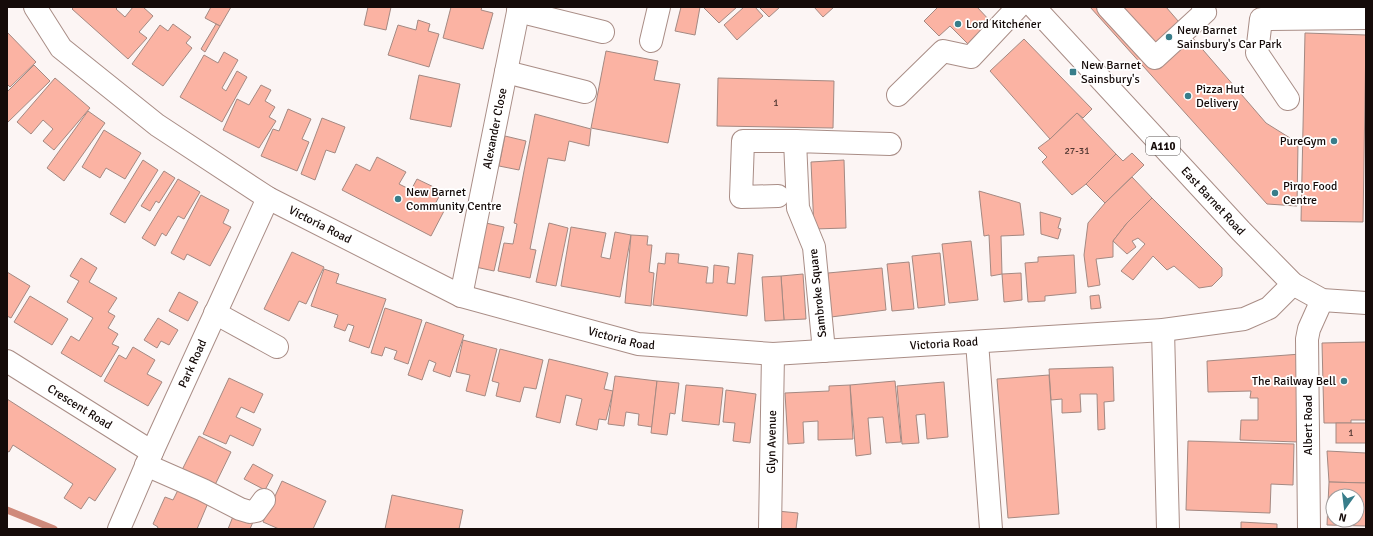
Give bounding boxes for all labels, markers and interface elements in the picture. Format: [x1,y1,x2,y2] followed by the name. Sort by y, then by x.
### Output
[966,17,1042,32] place label: Lord Kitchener
[953,19,963,29] marker: Lord Kitchener
[1177,23,1282,52] place label: New Barnet Sainsbury's Car Park
[1164,32,1174,42] marker: New Barnet Sainsbury's Car Park
[1081,58,1141,87] place label: New Barnet Sainsbury's
[1068,67,1078,77] marker: New Barnet Sainsbury's
[1196,82,1244,111] place label: Pizza Hut Delivery
[479,86,510,170] street label: Alexander Close
[1183,91,1193,101] marker: Pizza Hut Delivery
[773,97,779,109] house number: 1
[1280,134,1326,149] place label: PureGym
[1329,136,1339,146] marker: PureGym
[1146,137,1180,155] road number: A110
[1064,145,1090,157] house number: 27-31
[1178,164,1248,238] street label: East Barnet Road
[1283,179,1337,208] place label: Pirqo Food Centre
[406,185,501,214] place label: New Barnet Community Centre
[1270,188,1280,198] marker: Pirqo Food Centre
[393,194,403,204] marker: New Barnet Community Centre
[286,202,354,247] street label: Victoria Road
[806,248,830,338] street label: Sambroke Square
[586,323,655,353] street label: Victoria Road
[909,334,979,353] street label: Victoria Road
[175,337,210,390] street label: Park Road
[1252,374,1336,389] place label: The Railway Bell
[1339,376,1349,386] marker: The Railway Bell
[45,381,115,433] street label: Crescent Road
[1301,395,1316,455] street label: Albert Road
[763,410,780,474] street label: Glyn Avenue
[1348,427,1354,439] house number: 1
[1325,488,1365,528] north arrow
[1337,510,1348,524] text: N

